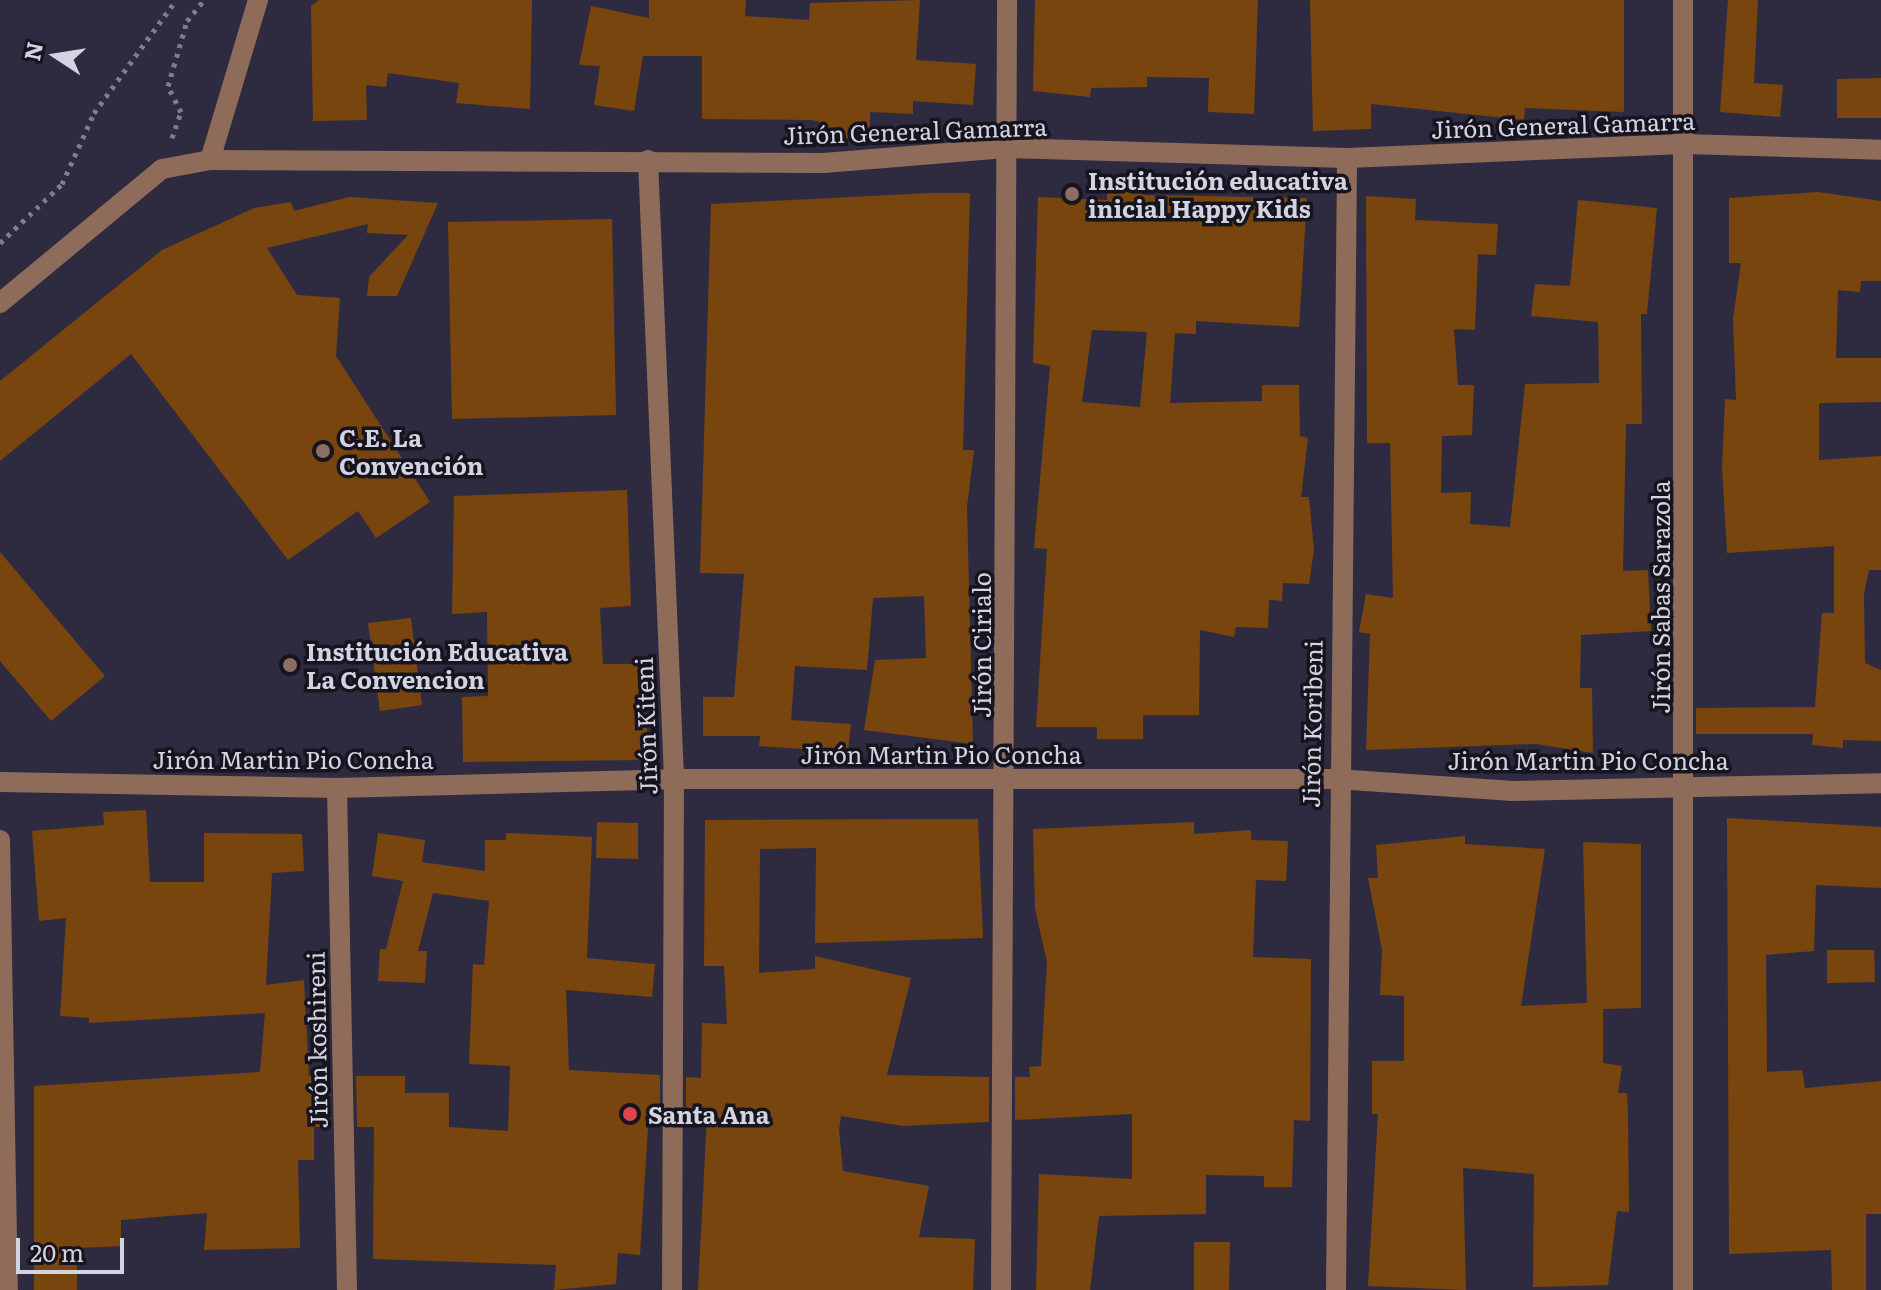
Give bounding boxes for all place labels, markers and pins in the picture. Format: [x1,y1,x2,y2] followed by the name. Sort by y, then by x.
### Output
[1088,166,1348,222] place label: Institución educativa inicial Happy Kids
[1063,185,1081,203] marker: Institución educativa inicial Happy Kids
[339,423,483,479] place label: C.E. La Convención
[314,442,332,460] marker: C.E. La Convención
[306,637,568,693] place label: Institución Educativa La Convencion
[281,656,299,674] marker: Institución Educativa La Convencion
[648,1100,770,1128] place label: Santa Ana
[619,1103,641,1125] marker: Santa Ana

